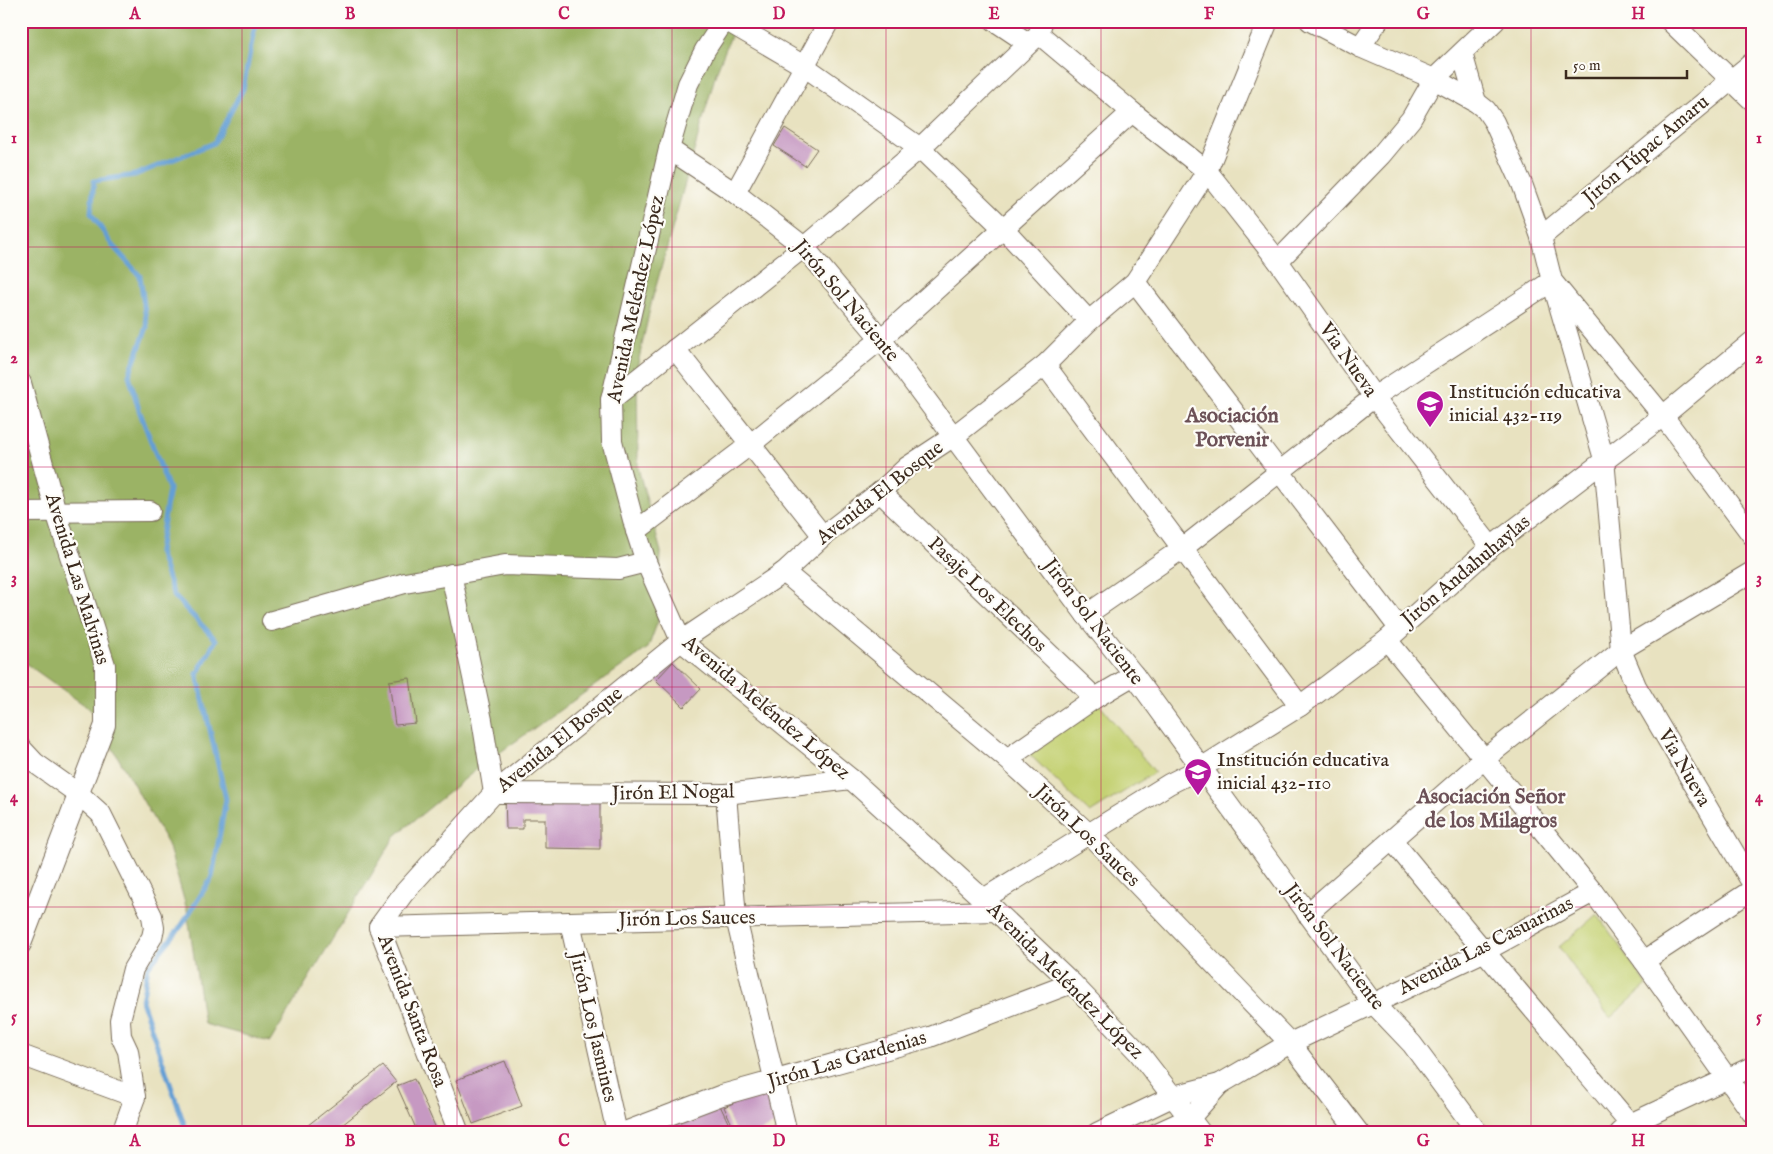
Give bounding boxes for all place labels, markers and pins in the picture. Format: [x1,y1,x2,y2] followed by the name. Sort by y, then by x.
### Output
[1449,380,1622,428] place label: Institución educativa inicial 432-119
[1415,389,1445,428] school or university icon: Institución educativa inicial 432-119
[1217,748,1390,796] place label: Institución educativa inicial 432-110
[1183,757,1213,796] school or university icon: Institución educativa inicial 432-110

